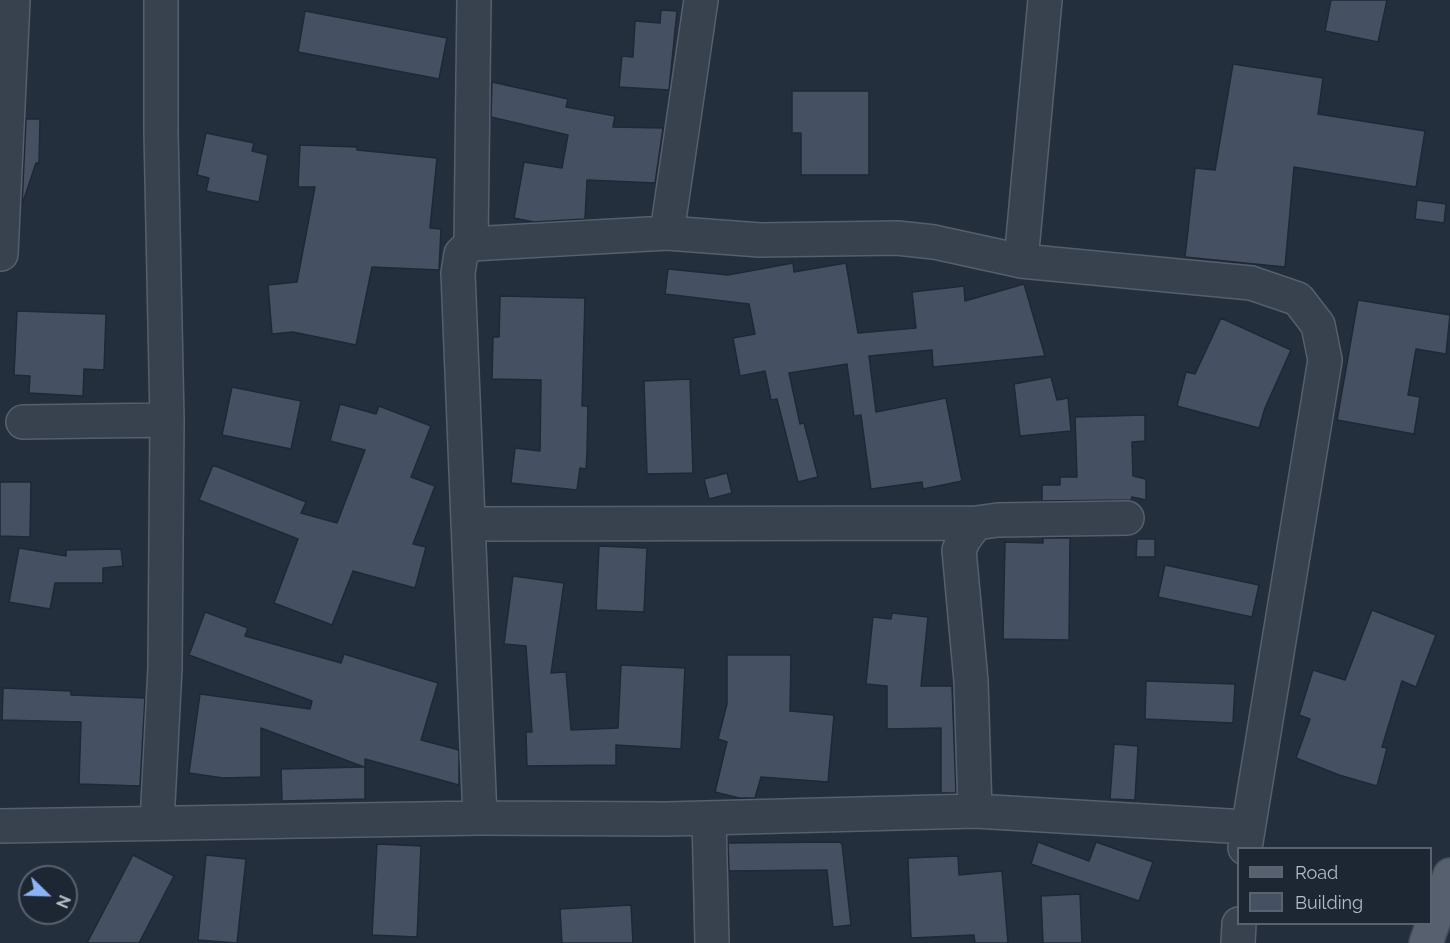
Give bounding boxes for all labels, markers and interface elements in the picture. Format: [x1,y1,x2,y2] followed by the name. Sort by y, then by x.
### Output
[1237,847,1432,925] legend
[1295,862,1338,883] text: Road
[18,865,78,925] north arrow
[52,892,74,911] text: N
[1295,892,1363,913] text: Building

